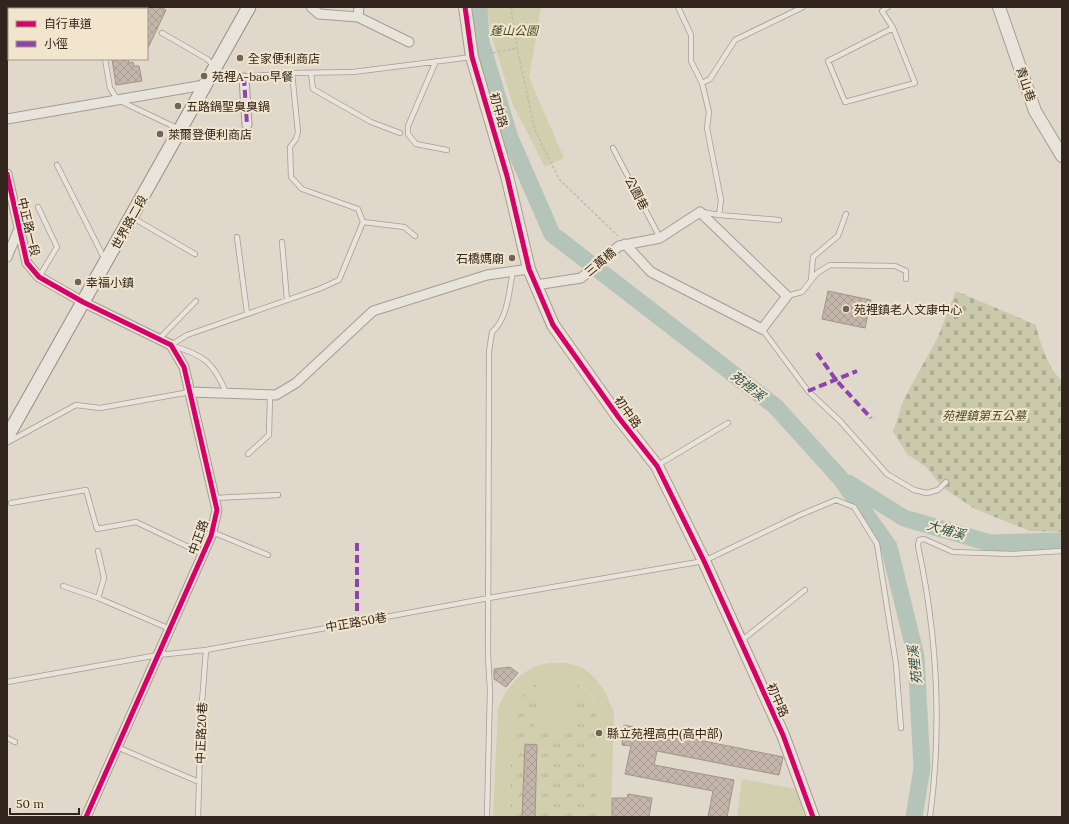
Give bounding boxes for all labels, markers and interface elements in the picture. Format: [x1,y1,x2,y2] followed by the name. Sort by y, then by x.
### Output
[8,8,148,60] legend
[44,16,92,31] text: 自行車道
[490,23,540,38] park label: 蓬山公園
[44,36,68,51] text: 小徑
[248,51,320,66] place label: 全家便利商店
[235,53,245,63] marker: 全家便利商店
[1013,65,1039,103] street label: 青山巷
[212,69,293,84] place label: 苑裡A-bao早餐
[199,71,209,81] marker: 苑裡A-bao早餐
[487,91,511,129] street label: 初中路
[186,99,270,114] place label: 五路鍋聖臭臭鍋
[173,101,183,111] marker: 五路鍋聖臭臭鍋
[168,127,252,142] place label: 萊爾登便利商店
[155,129,165,139] marker: 萊爾登便利商店
[622,174,652,212] street label: 公園巷
[108,192,150,252] street label: 世界路二段
[15,196,43,258] street label: 中正路一段
[581,245,619,279] street label: 三萬橋
[456,251,504,266] place label: 石橋媽廟
[507,253,517,263] marker: 石橋媽廟
[86,275,134,290] place label: 幸福小鎮
[73,277,83,287] marker: 幸福小鎮
[854,302,962,317] place label: 苑裡鎮老人文康中心
[841,304,851,314] marker: 苑裡鎮老人文康中心
[727,367,770,406] water label: 苑裡溪
[611,393,645,431] street label: 初中路
[942,408,1028,423] park label: 苑裡鎮第五公墓
[925,516,969,544] water label: 大埔溪
[185,518,211,556] street label: 中正路
[324,609,388,635] street label: 中正路50巷
[904,643,926,685] water label: 苑裡溪
[764,680,792,720] street label: 初中路
[192,702,210,764] street label: 中正路20巷
[607,726,723,742] place label: 縣立苑裡高中(高中部)
[594,728,604,738] marker: 縣立苑裡高中(高中部)
[10,790,79,816] scale bar
[16,796,44,811] text: 50 m

